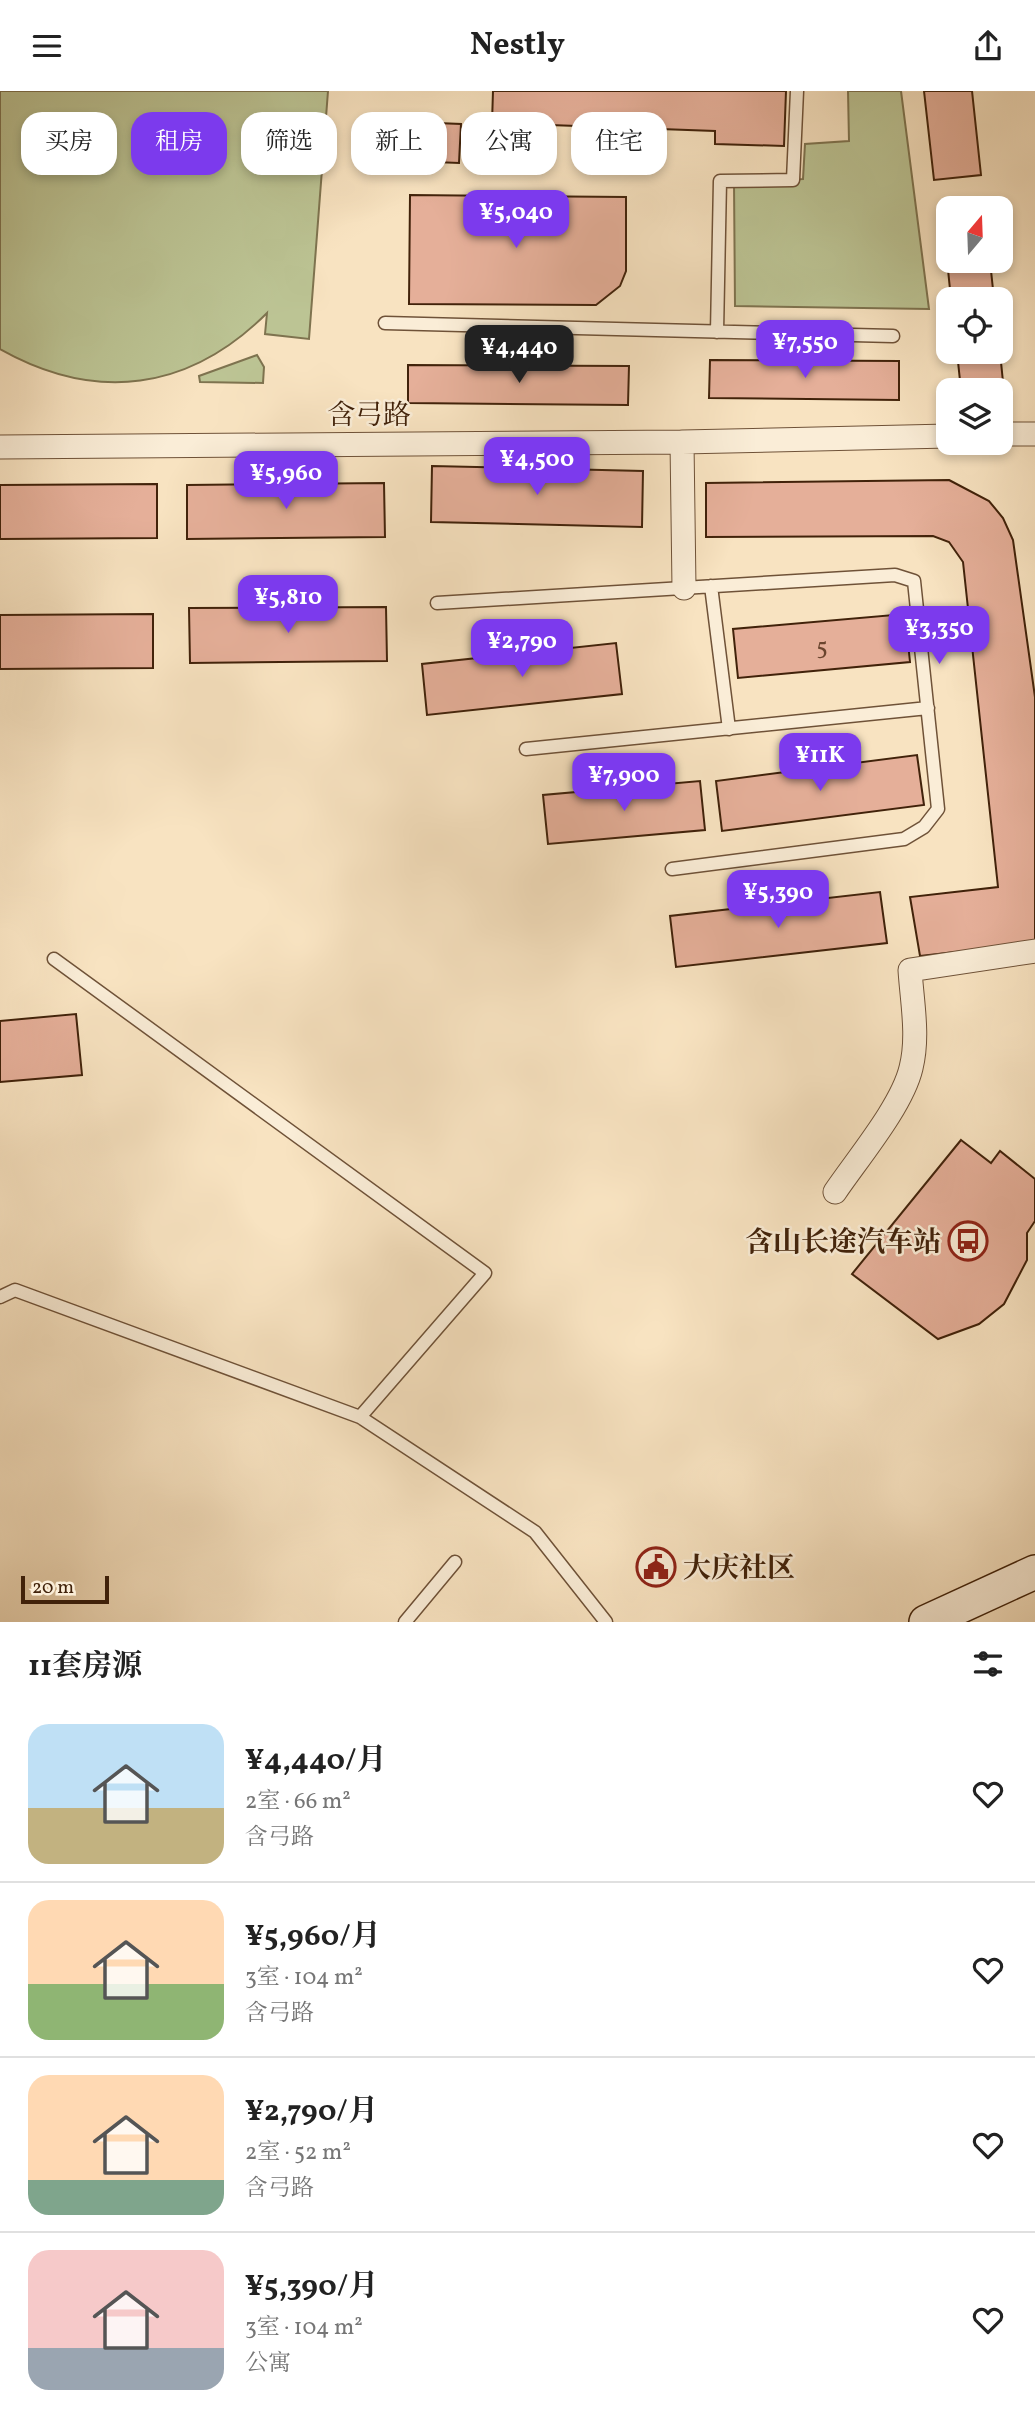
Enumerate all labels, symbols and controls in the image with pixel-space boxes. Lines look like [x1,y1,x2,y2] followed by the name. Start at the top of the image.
[470,24,565,68] text: Nestly
[28,27,66,65] icon: menu
[969,27,1007,65] icon: share
[21,112,117,175] chip: 买房
[131,112,227,175] chip: 租房
[241,112,337,175] chip: 筛选
[351,112,447,175] chip: 新上
[461,112,557,175] chip: 公寓
[571,112,667,175] chip: 住宅
[459,191,573,250] pin: ¥5,040
[936,196,1013,273] north arrow
[936,196,1013,455] map controls
[479,197,553,229] text: ¥5,040
[936,287,1013,364] button: locate
[748,321,862,380] pin: ¥7,550
[462,325,576,385] pin: ¥4,440
[772,327,838,359] text: ¥7,550
[481,332,557,364] text: ¥4,440
[936,378,1013,455] button: layers
[327,397,411,436] street label: 含弓路
[480,437,594,497] pin: ¥4,500
[500,444,574,476] text: ¥4,500
[229,451,343,511] pin: ¥5,960
[250,458,322,490] text: ¥5,960
[231,575,345,635] pin: ¥5,810
[254,582,322,614] text: ¥5,810
[882,607,996,666] pin: ¥3,350
[904,613,974,645] text: ¥3,350
[465,619,579,679] pin: ¥2,790
[487,626,557,658] text: ¥2,790
[816,631,828,665] house number: 5
[779,733,861,793] pin: ¥11K
[795,740,845,772] text: ¥11K
[567,753,681,813] pin: ¥7,900
[588,760,660,792] text: ¥7,900
[721,871,835,930] pin: ¥5,390
[743,877,813,909] text: ¥5,390
[947,1220,989,1262] bus stop icon: 含山长途汽车站
[745,1224,941,1263] place label: 含山长途汽车站
[635,1546,677,1588] public building icon: 大庆社区
[683,1550,795,1589] place label: 大庆社区
[21,1573,108,1605] scale bar
[32,1575,74,1601] text: 20 m
[969,1645,1007,1683] icon: filters
[28,1646,142,1688] text: 11套房源
[245,1740,387,1782] text: ¥4,440/月
[84,1752,168,1836] icon: home
[969,1775,1007,1813] icon: heart
[245,1786,351,1818] text: 2室 · 66 m²
[245,1822,314,1854] text: 含弓路
[245,1916,381,1958] text: ¥5,960/月
[84,1928,168,2012] icon: home
[969,1951,1007,1989] icon: heart
[245,1962,363,1994] text: 3室 · 104 m²
[245,1998,314,2030] text: 含弓路
[245,2091,378,2133] text: ¥2,790/月
[84,2103,168,2187] icon: home
[969,2126,1007,2164] icon: heart
[245,2137,351,2169] text: 2室 · 52 m²
[245,2173,314,2205] text: 含弓路
[245,2266,378,2308] text: ¥5,390/月
[84,2278,168,2362] icon: home
[969,2301,1007,2339] icon: heart
[245,2312,363,2344] text: 3室 · 104 m²
[245,2348,291,2380] text: 公寓

